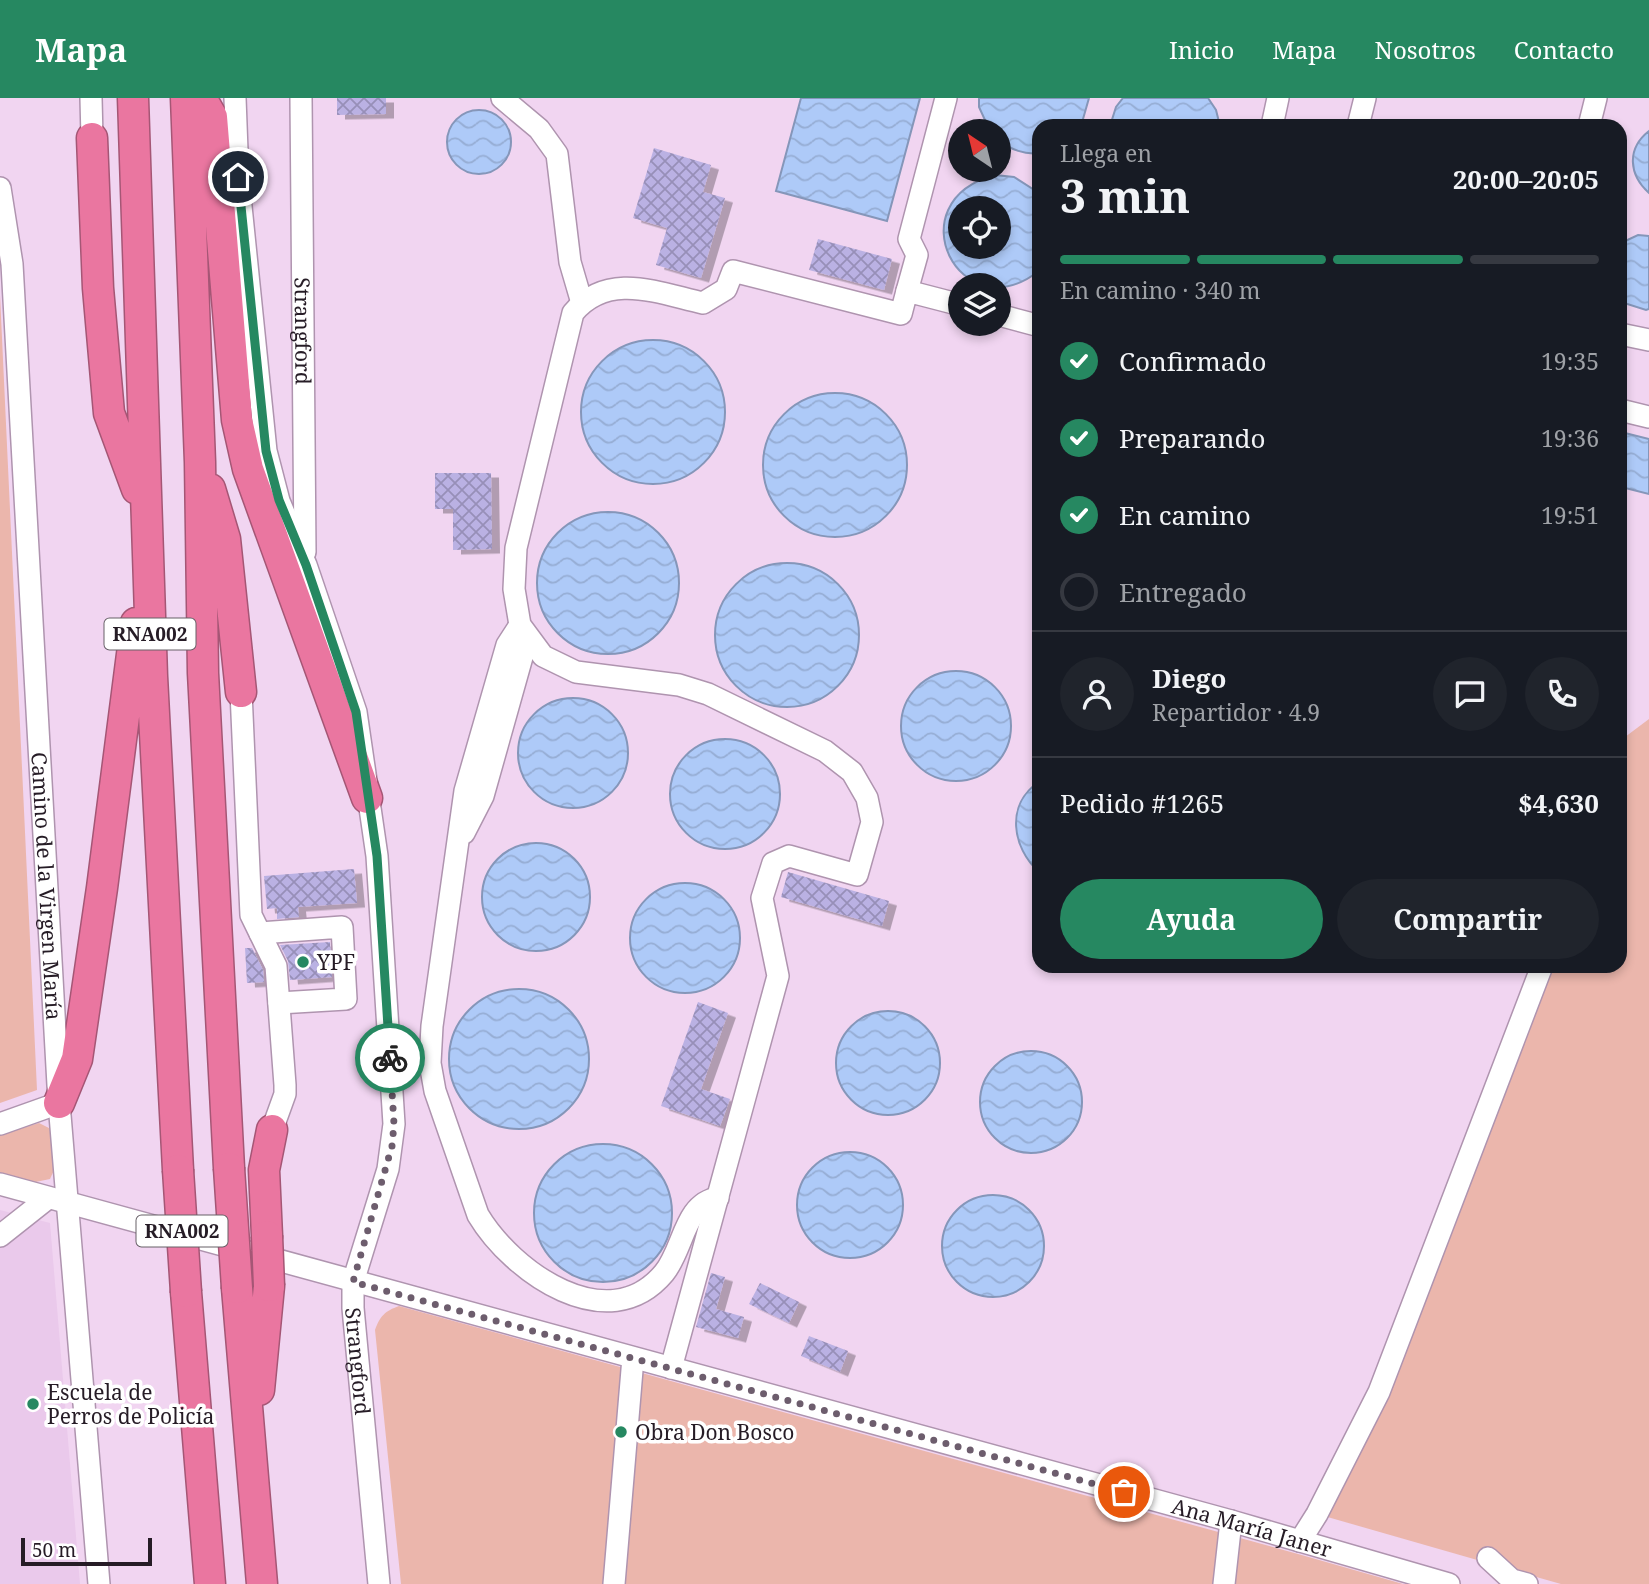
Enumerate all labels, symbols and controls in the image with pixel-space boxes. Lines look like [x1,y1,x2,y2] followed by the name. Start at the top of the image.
[35,27,127,72] text: Mapa
[1169,33,1234,66] text: Inicio
[1272,33,1337,66] text: Mapa
[1375,33,1476,66] text: Nosotros
[1514,33,1614,66] text: Contacto
[948,119,1012,182] north arrow
[948,119,1011,336] map controls
[1060,137,1152,169] text: Llega en
[208,147,268,207] pin
[219,158,257,196] icon: home
[1453,161,1599,197] text: 20:00–20:05
[1060,164,1190,226] text: 3 min
[948,196,1011,259] button: locate
[948,273,1011,336] button: layers
[1060,274,1261,306] text: En camino · 340 m
[289,277,318,385] street label: Strangford
[1060,342,1098,380] icon: check
[1119,343,1266,379] text: Confirmado
[1541,345,1599,377] text: 19:35
[1060,419,1098,457] icon: check
[1119,420,1266,456] text: Preparando
[1541,422,1599,454] text: 19:36
[1060,496,1098,534] icon: check
[1119,497,1251,533] text: En camino
[1541,499,1599,531] text: 19:51
[1119,574,1247,610] text: Entregado
[104,618,196,650] road number: RNA002
[1060,657,1134,731] button: person
[1433,657,1507,731] button: chat
[1525,657,1599,731] button: phone
[1152,660,1227,696] text: Diego
[1152,696,1320,728] text: Repartidor · 4.9
[25,751,68,1021] street label: Camino de la Virgen María
[1060,785,1224,821] text: Pedido #1265
[1518,785,1599,821] text: $4,630
[1060,879,1323,959] button: Ayuda
[1337,879,1599,959] button: Compartir
[316,948,355,976] place label: YPF
[295,954,311,970] marker: YPF
[355,1023,425,1093] courier
[371,1039,409,1077] icon: bike
[136,1216,228,1246] road number: RNA002
[339,1306,377,1416] street label: Strangford
[47,1378,214,1430] place label: Escuela de Perros de Policía
[25,1396,41,1412] marker: Escuela de Perros de Policía
[635,1418,794,1446] place label: Obra Don Bosco
[613,1424,629,1440] marker: Obra Don Bosco
[1094,1462,1154,1522] pin
[1105,1473,1143,1511] icon: bag
[1169,1491,1335,1563] street label: Ana María Janer
[21,1535,152,1567] scale bar
[32,1537,76,1563] text: 50 m

